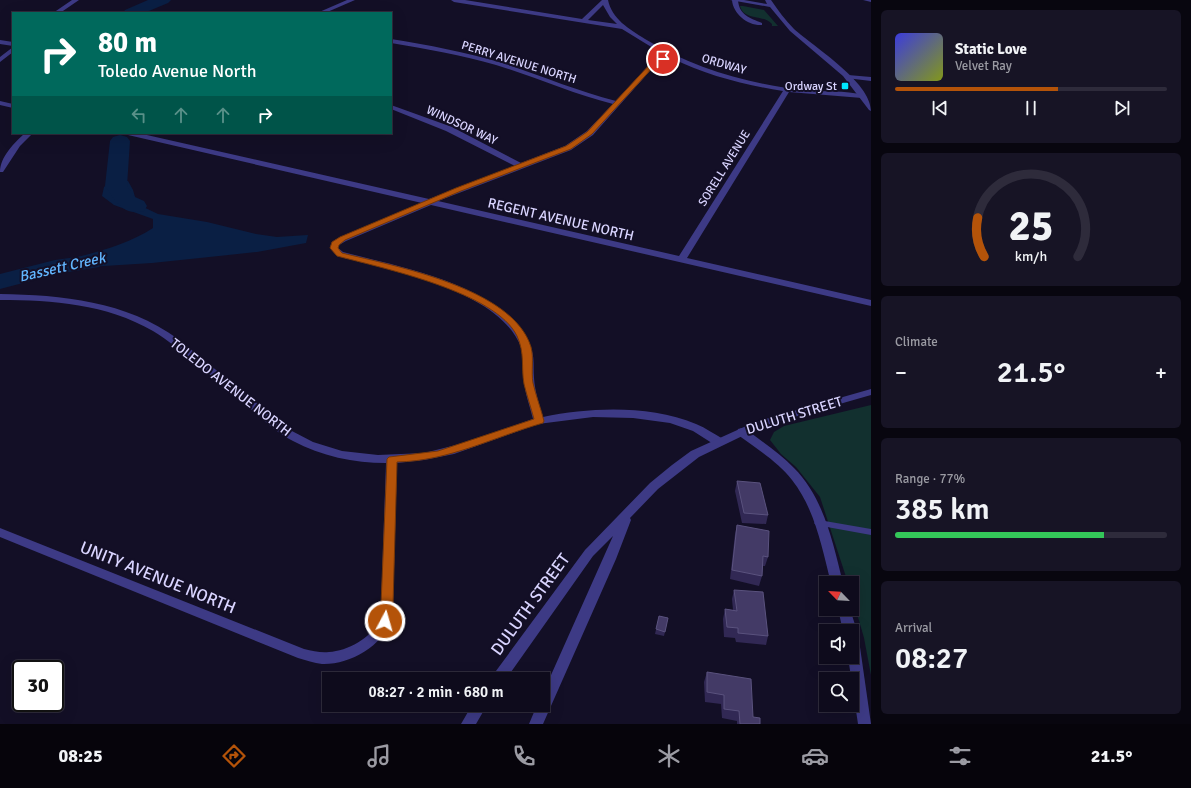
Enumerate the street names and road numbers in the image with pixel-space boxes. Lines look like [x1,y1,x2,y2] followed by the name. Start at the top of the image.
[459,38,578,87] street label: PERRY AVENUE NORTH
[700,51,748,78] street label: ORDWAY
[424,102,500,148] street label: WINDSOR WAY
[695,127,754,209] street label: SORELL AVENUE
[486,194,636,245] street label: REGENT AVENUE NORTH
[167,335,295,440] street label: TOLEDO AVENUE NORTH
[744,393,844,438] street label: DULUTH STREET
[77,537,239,618] street label: UNITY AVENUE NORTH
[486,549,575,659] street label: DULUTH STREET

